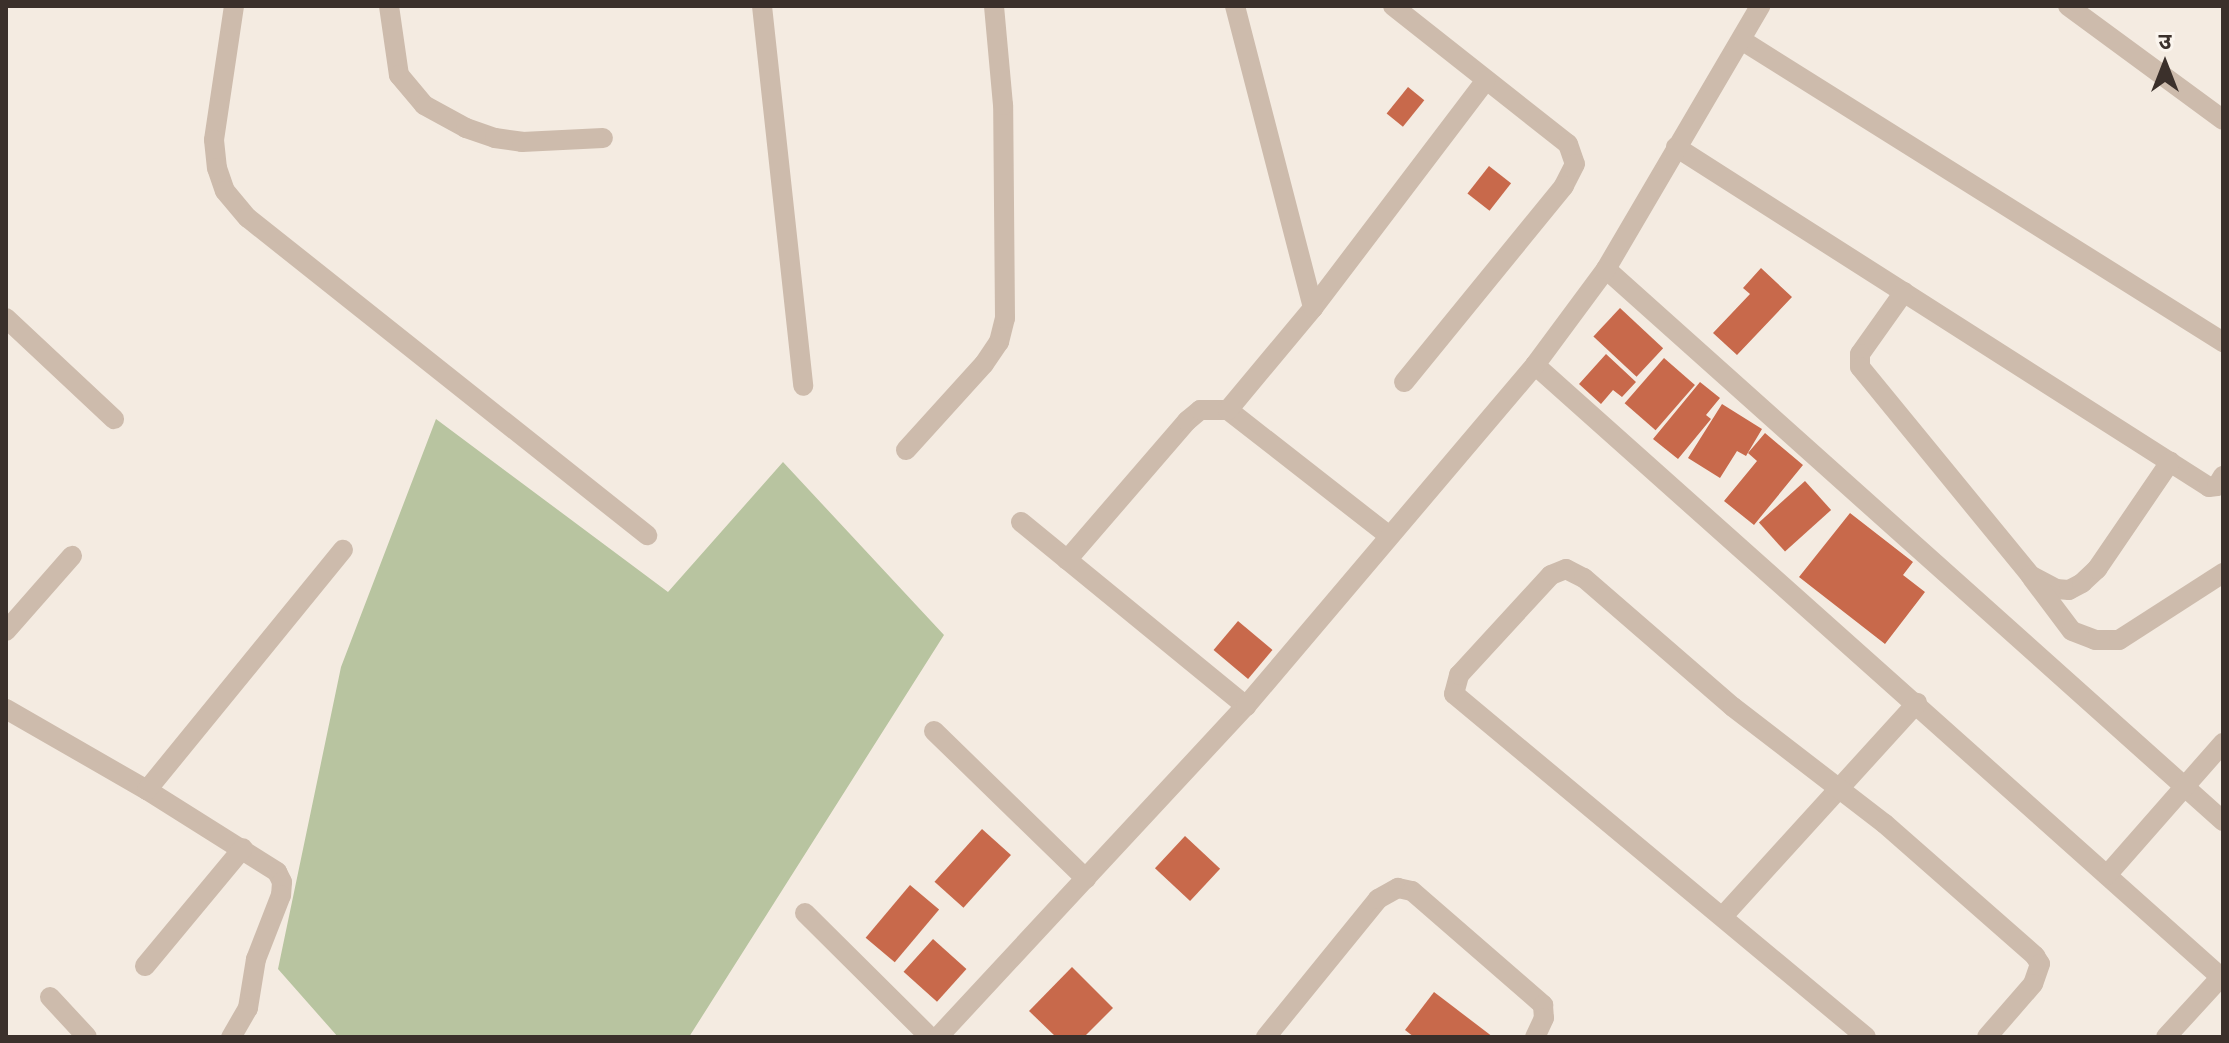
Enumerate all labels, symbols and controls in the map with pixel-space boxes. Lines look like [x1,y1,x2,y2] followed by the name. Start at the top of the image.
[2125,24,2205,104] north arrow
[2159,25,2171,55] text: उ

